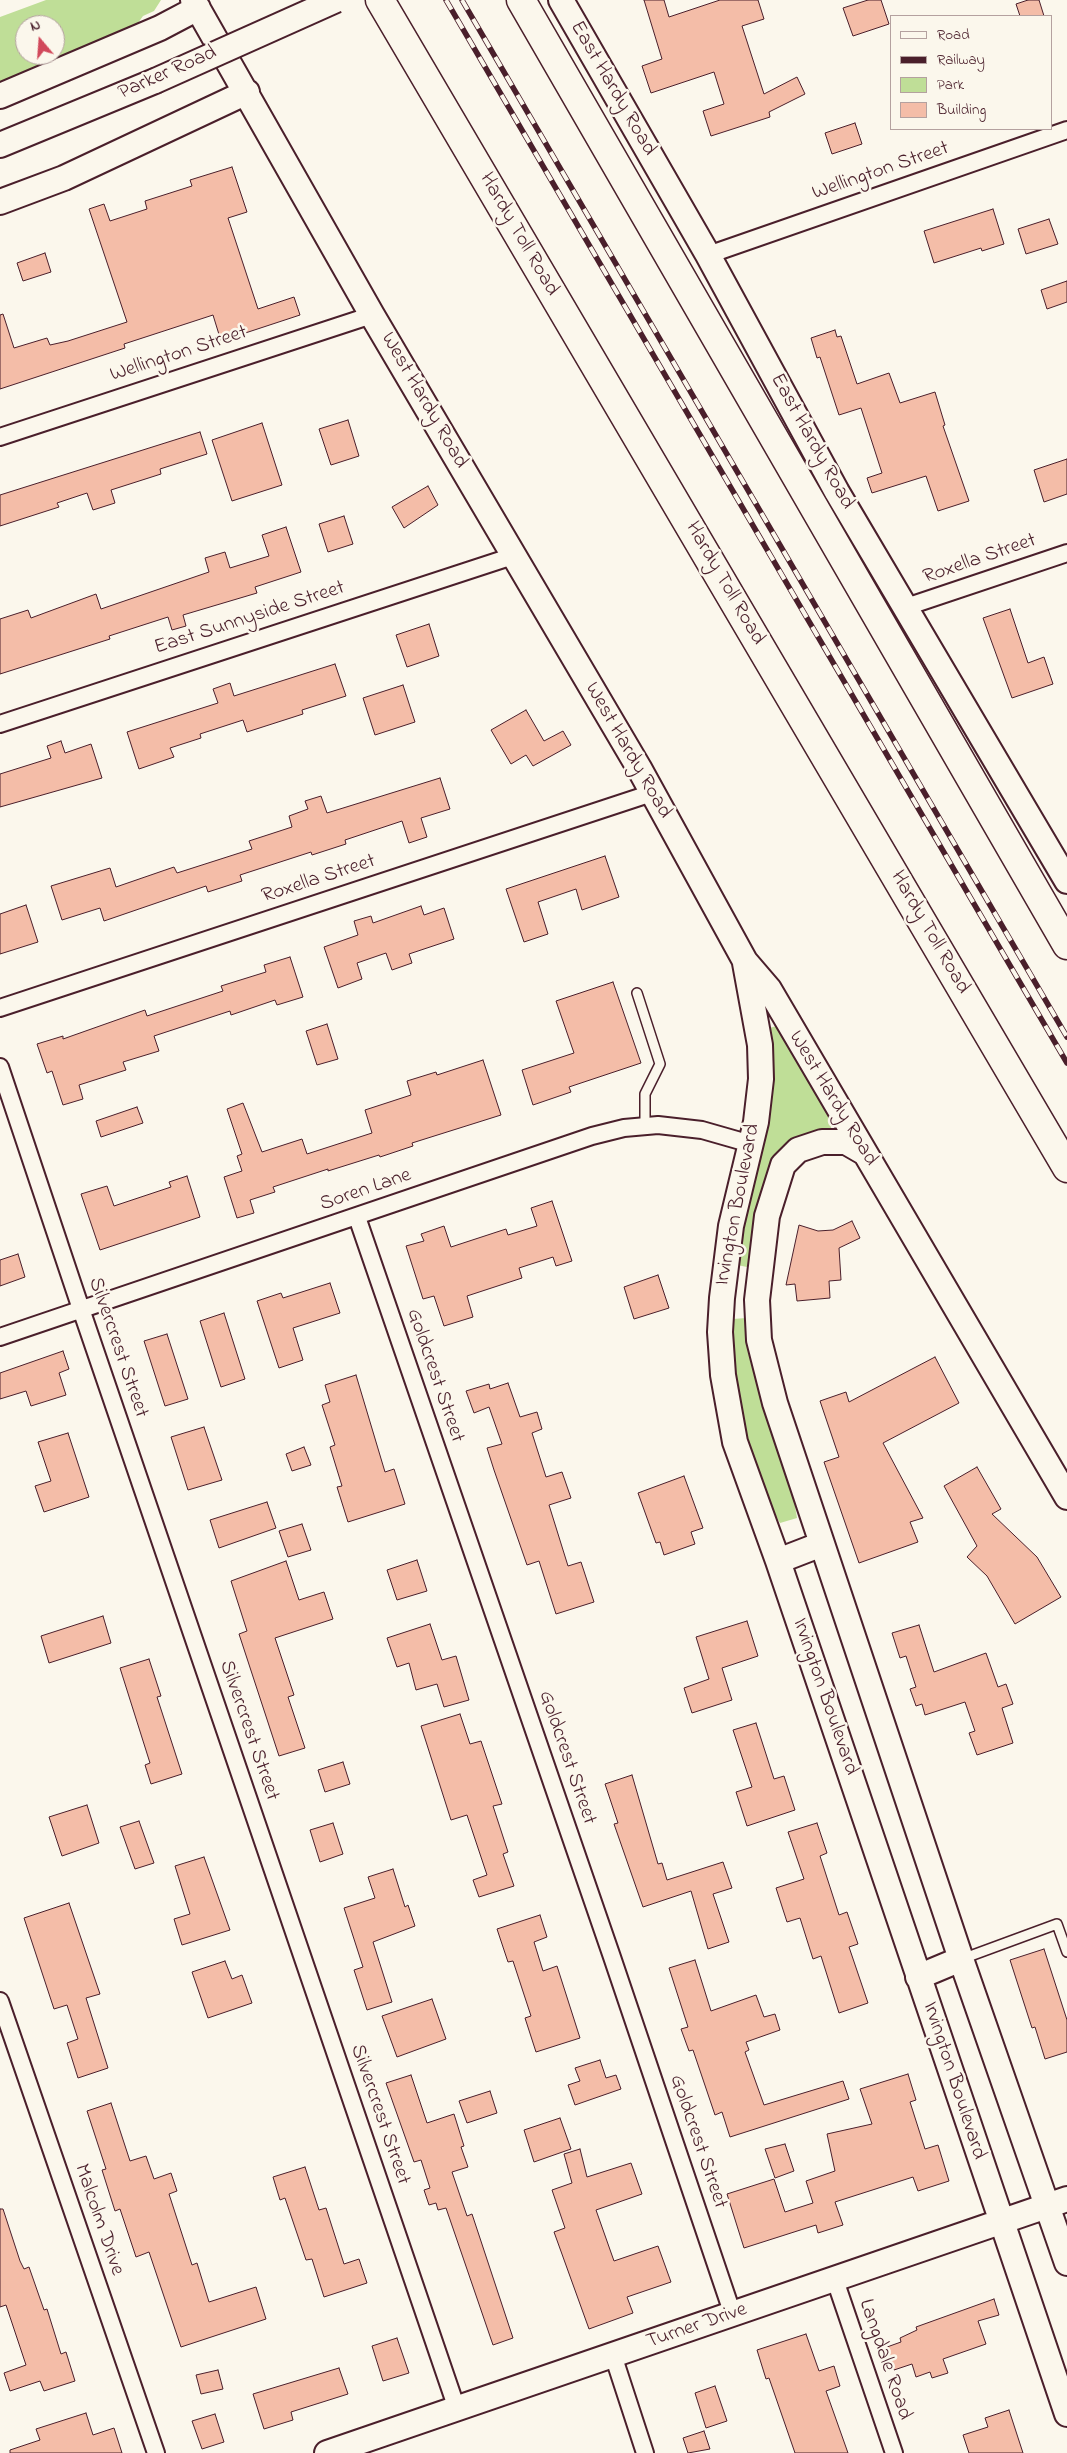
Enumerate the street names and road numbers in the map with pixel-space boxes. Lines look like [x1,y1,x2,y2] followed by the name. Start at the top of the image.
[563,17,661,161] street label: East Hardy Road
[115,41,221,107] street label: Parker Road
[809,137,953,207] street label: Wellington Street
[473,169,563,301] street label: Hardy Toll Road
[107,321,251,389] street label: Wellington Street
[374,328,472,474] street label: West Hardy Road
[763,370,859,514] street label: East Hardy Road
[679,518,769,650] street label: Hardy Toll Road
[920,529,1040,591] street label: Roxella Street
[152,576,348,662] street label: East Sunnyside Street
[578,678,676,824] street label: West Hardy Road
[259,850,379,910] street label: Roxella Street
[884,867,974,999] street label: Hardy Toll Road
[782,1027,882,1171] street label: West Hardy Road
[711,1122,767,1288] street label: Irvington Boulevard
[317,1164,415,1218] street label: Soren Lane
[81,1275,153,1421] street label: Silvercrest Street
[399,1306,469,1446] street label: Goldcrest Street
[785,1615,863,1779] street label: Irvington Boulevard
[212,1658,284,1804] street label: Silvercrest Street
[531,1688,601,1828] street label: Goldcrest Street
[916,1999,990,2163] street label: Irvington Boulevard
[343,2042,415,2188] street label: Silvercrest Street
[662,2072,732,2212] street label: Goldcrest Street
[67,2161,129,2279] street label: Malcolm Drive
[852,2296,916,2424] street label: Langdale Road
[643,2298,751,2356] street label: Turner Drive

